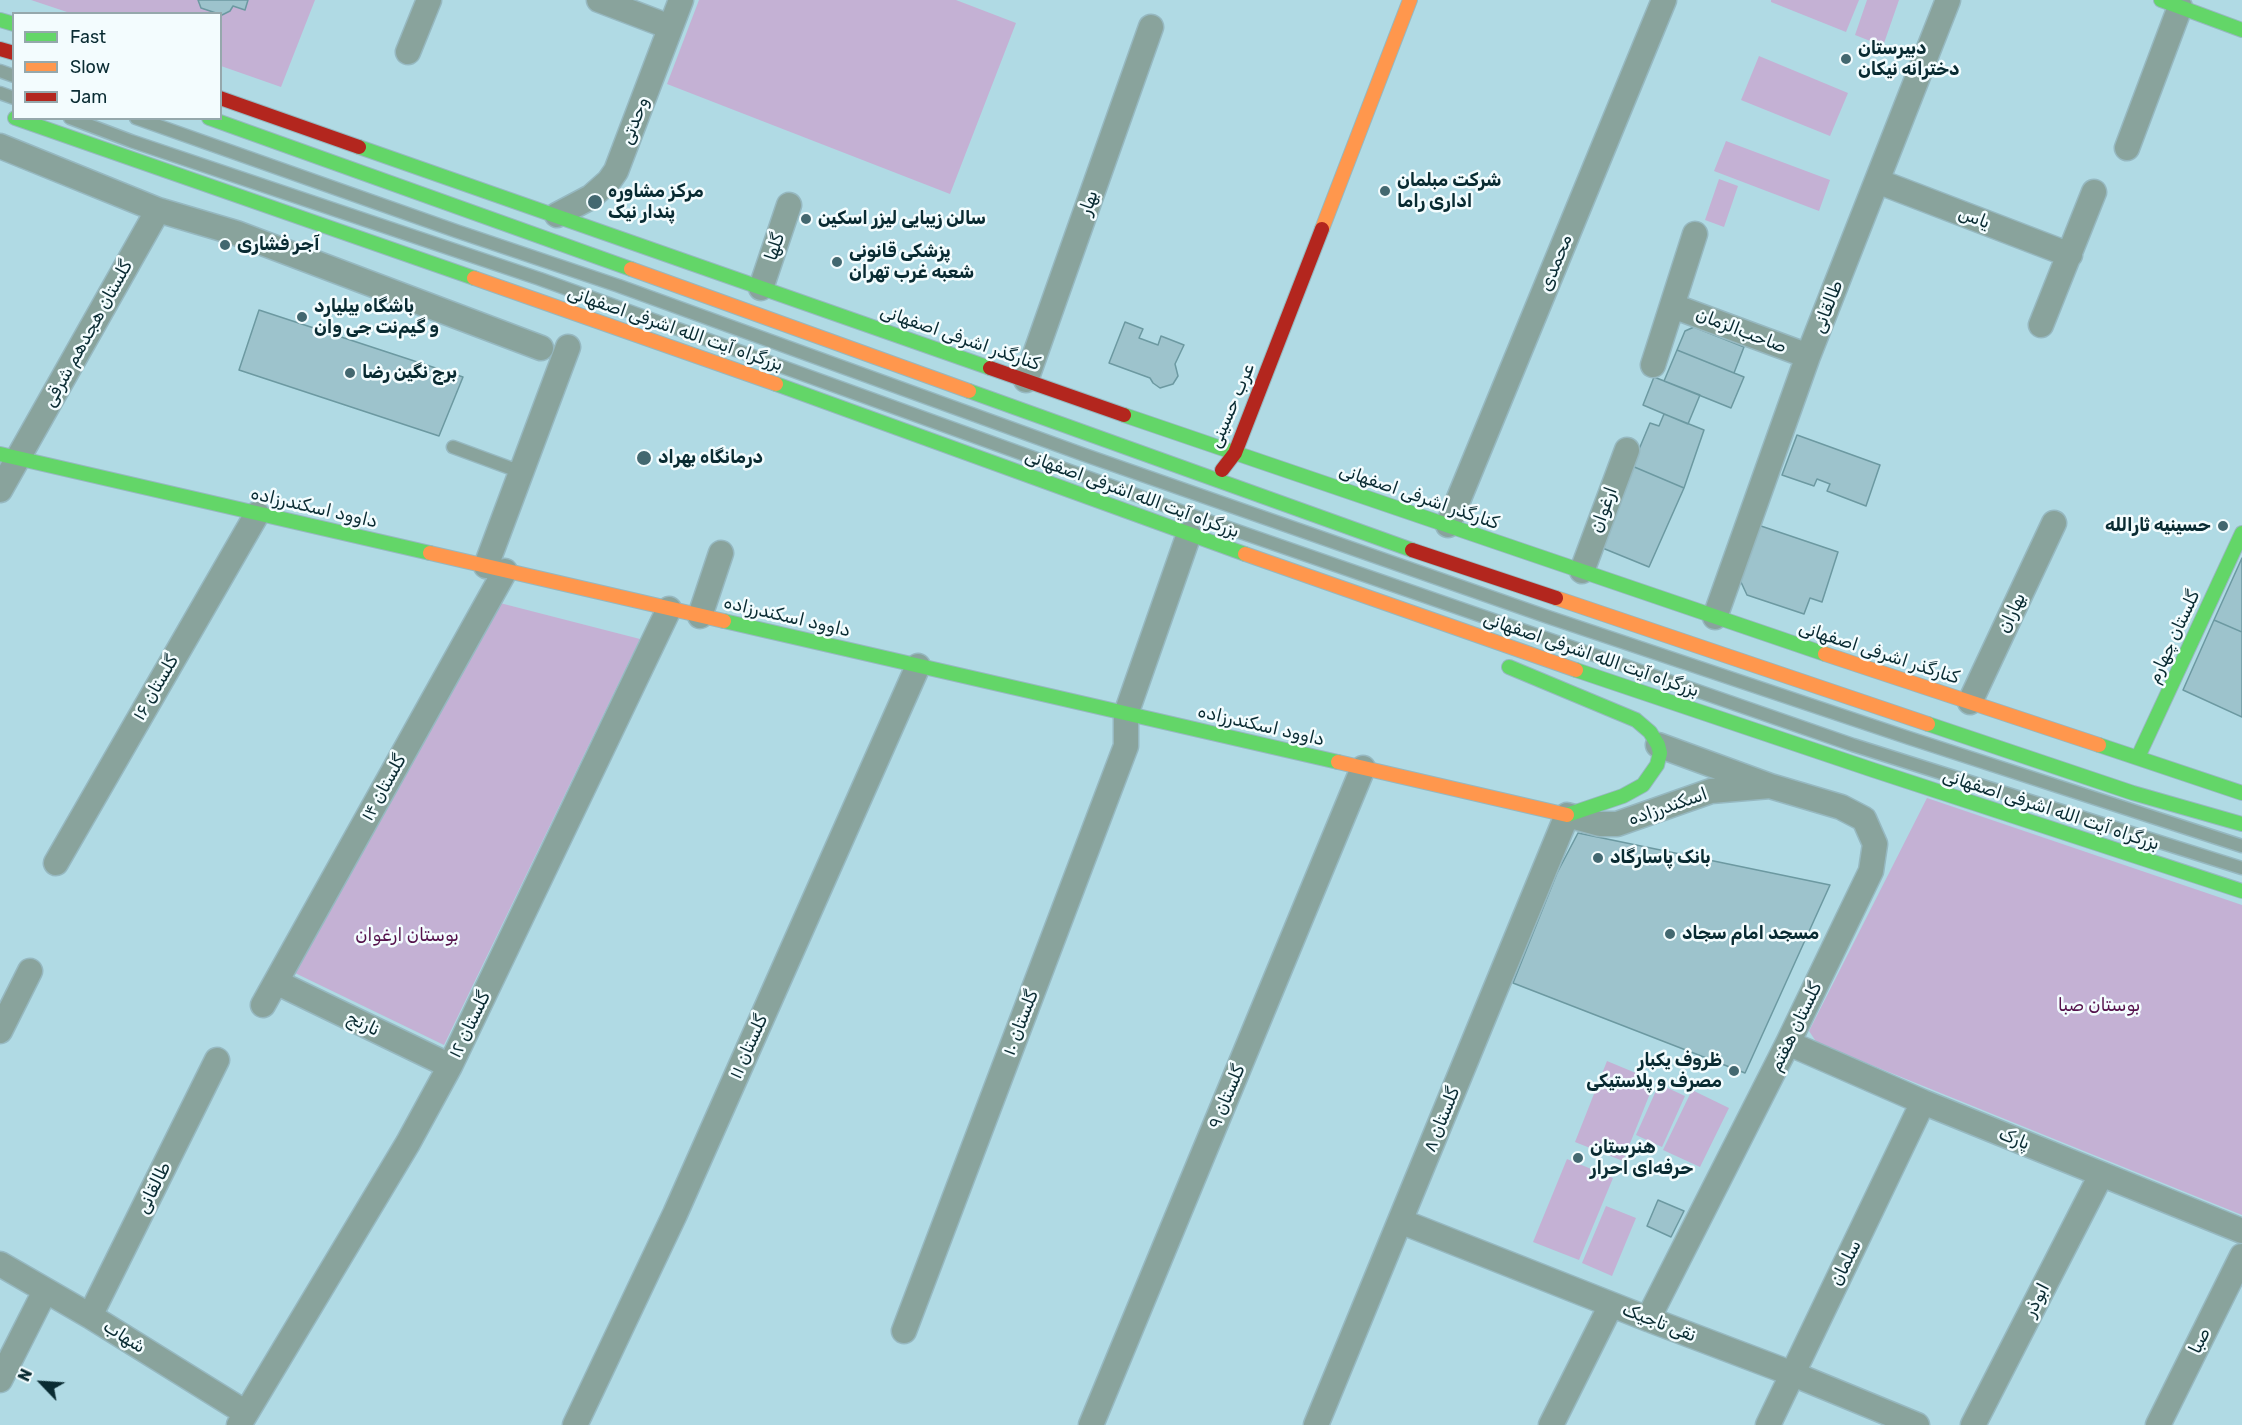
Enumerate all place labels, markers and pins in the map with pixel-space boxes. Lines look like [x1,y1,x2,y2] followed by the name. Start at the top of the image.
[1858,38,1959,80] place label: دبیرستان دخترانه نیکان
[1839,52,1853,66] marker: دبیرستان دخترانه نیکان
[1397,170,1501,213] place label: شرکت مبلمان اداری راما
[608,181,704,224] place label: مرکز مشاوره پندار نیک
[1378,184,1392,198] marker: شرکت مبلمان اداری راما
[586,193,604,211] marker: مرکز مشاوره پندار نیک
[818,208,986,230] place label: سالن زیبایی لیزر اسکین
[799,212,813,226] marker: سالن زیبایی لیزر اسکین
[237,234,319,256] place label: آجر فشاری
[218,238,232,252] marker: آجر فشاری
[849,241,974,284] place label: پزشکی قانونی شعبه غرب تهران
[830,255,844,269] marker: پزشکی قانونی شعبه غرب تهران
[314,296,439,338] place label: باشگاه بیلیارد و گیم‌نت جی وان
[295,310,309,324] marker: باشگاه بیلیارد و گیم‌نت جی وان
[362,362,457,384] place label: برج نگین رضا
[343,366,357,380] marker: برج نگین رضا
[658,447,763,469] place label: درمانگاه بهراد
[635,449,653,467] marker: درمانگاه بهراد
[2105,515,2211,537] place label: حسینیه ثارالله
[2216,519,2230,533] marker: حسینیه ثارالله
[1610,847,1711,869] place label: بانک پاسارگاد
[1591,851,1605,865] marker: بانک پاسارگاد
[1682,923,1819,945] place label: مسجد امام سجاد
[1663,927,1677,941] marker: مسجد امام سجاد
[1586,1050,1722,1092] place label: ظروف یکبار مصرف و پلاستیکی
[1727,1064,1741,1078] marker: ظروف یکبار مصرف و پلاستیکی
[1590,1137,1693,1180] place label: هنرستان حرفه‌ای احرار
[1571,1151,1585,1165] marker: هنرستان حرفه‌ای احرار

